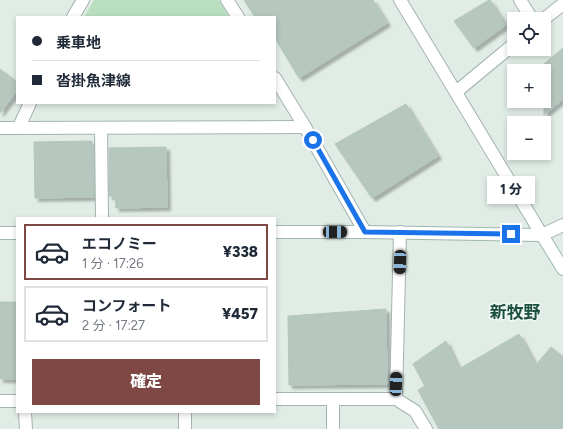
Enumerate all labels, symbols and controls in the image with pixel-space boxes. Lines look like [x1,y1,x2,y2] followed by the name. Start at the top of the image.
[507,12,551,160] map controls
[507,12,551,56] button: locate
[56,34,101,52] text: 乗車地
[507,64,551,108] button: +
[56,72,131,90] text: 沓掛魚津線
[507,116,551,160] button: −
[304,131,322,149] route start
[487,176,535,204] callout: 1 分
[500,182,522,197] text: 1 分
[502,225,520,243] route end
[323,226,347,238] car
[34,234,70,270] icon: car
[82,235,157,253] text: エコノミー
[223,243,258,261] text: ¥338
[394,250,406,274] car
[82,256,144,271] text: 1 分 · 17:26
[34,296,70,332] icon: car
[82,297,172,315] text: コンフォート
[490,302,541,322] district label: 新牧野
[222,305,258,323] text: ¥457
[82,318,145,333] text: 2 分 · 17:27
[32,359,260,405] button: 確定
[390,372,402,396] car

